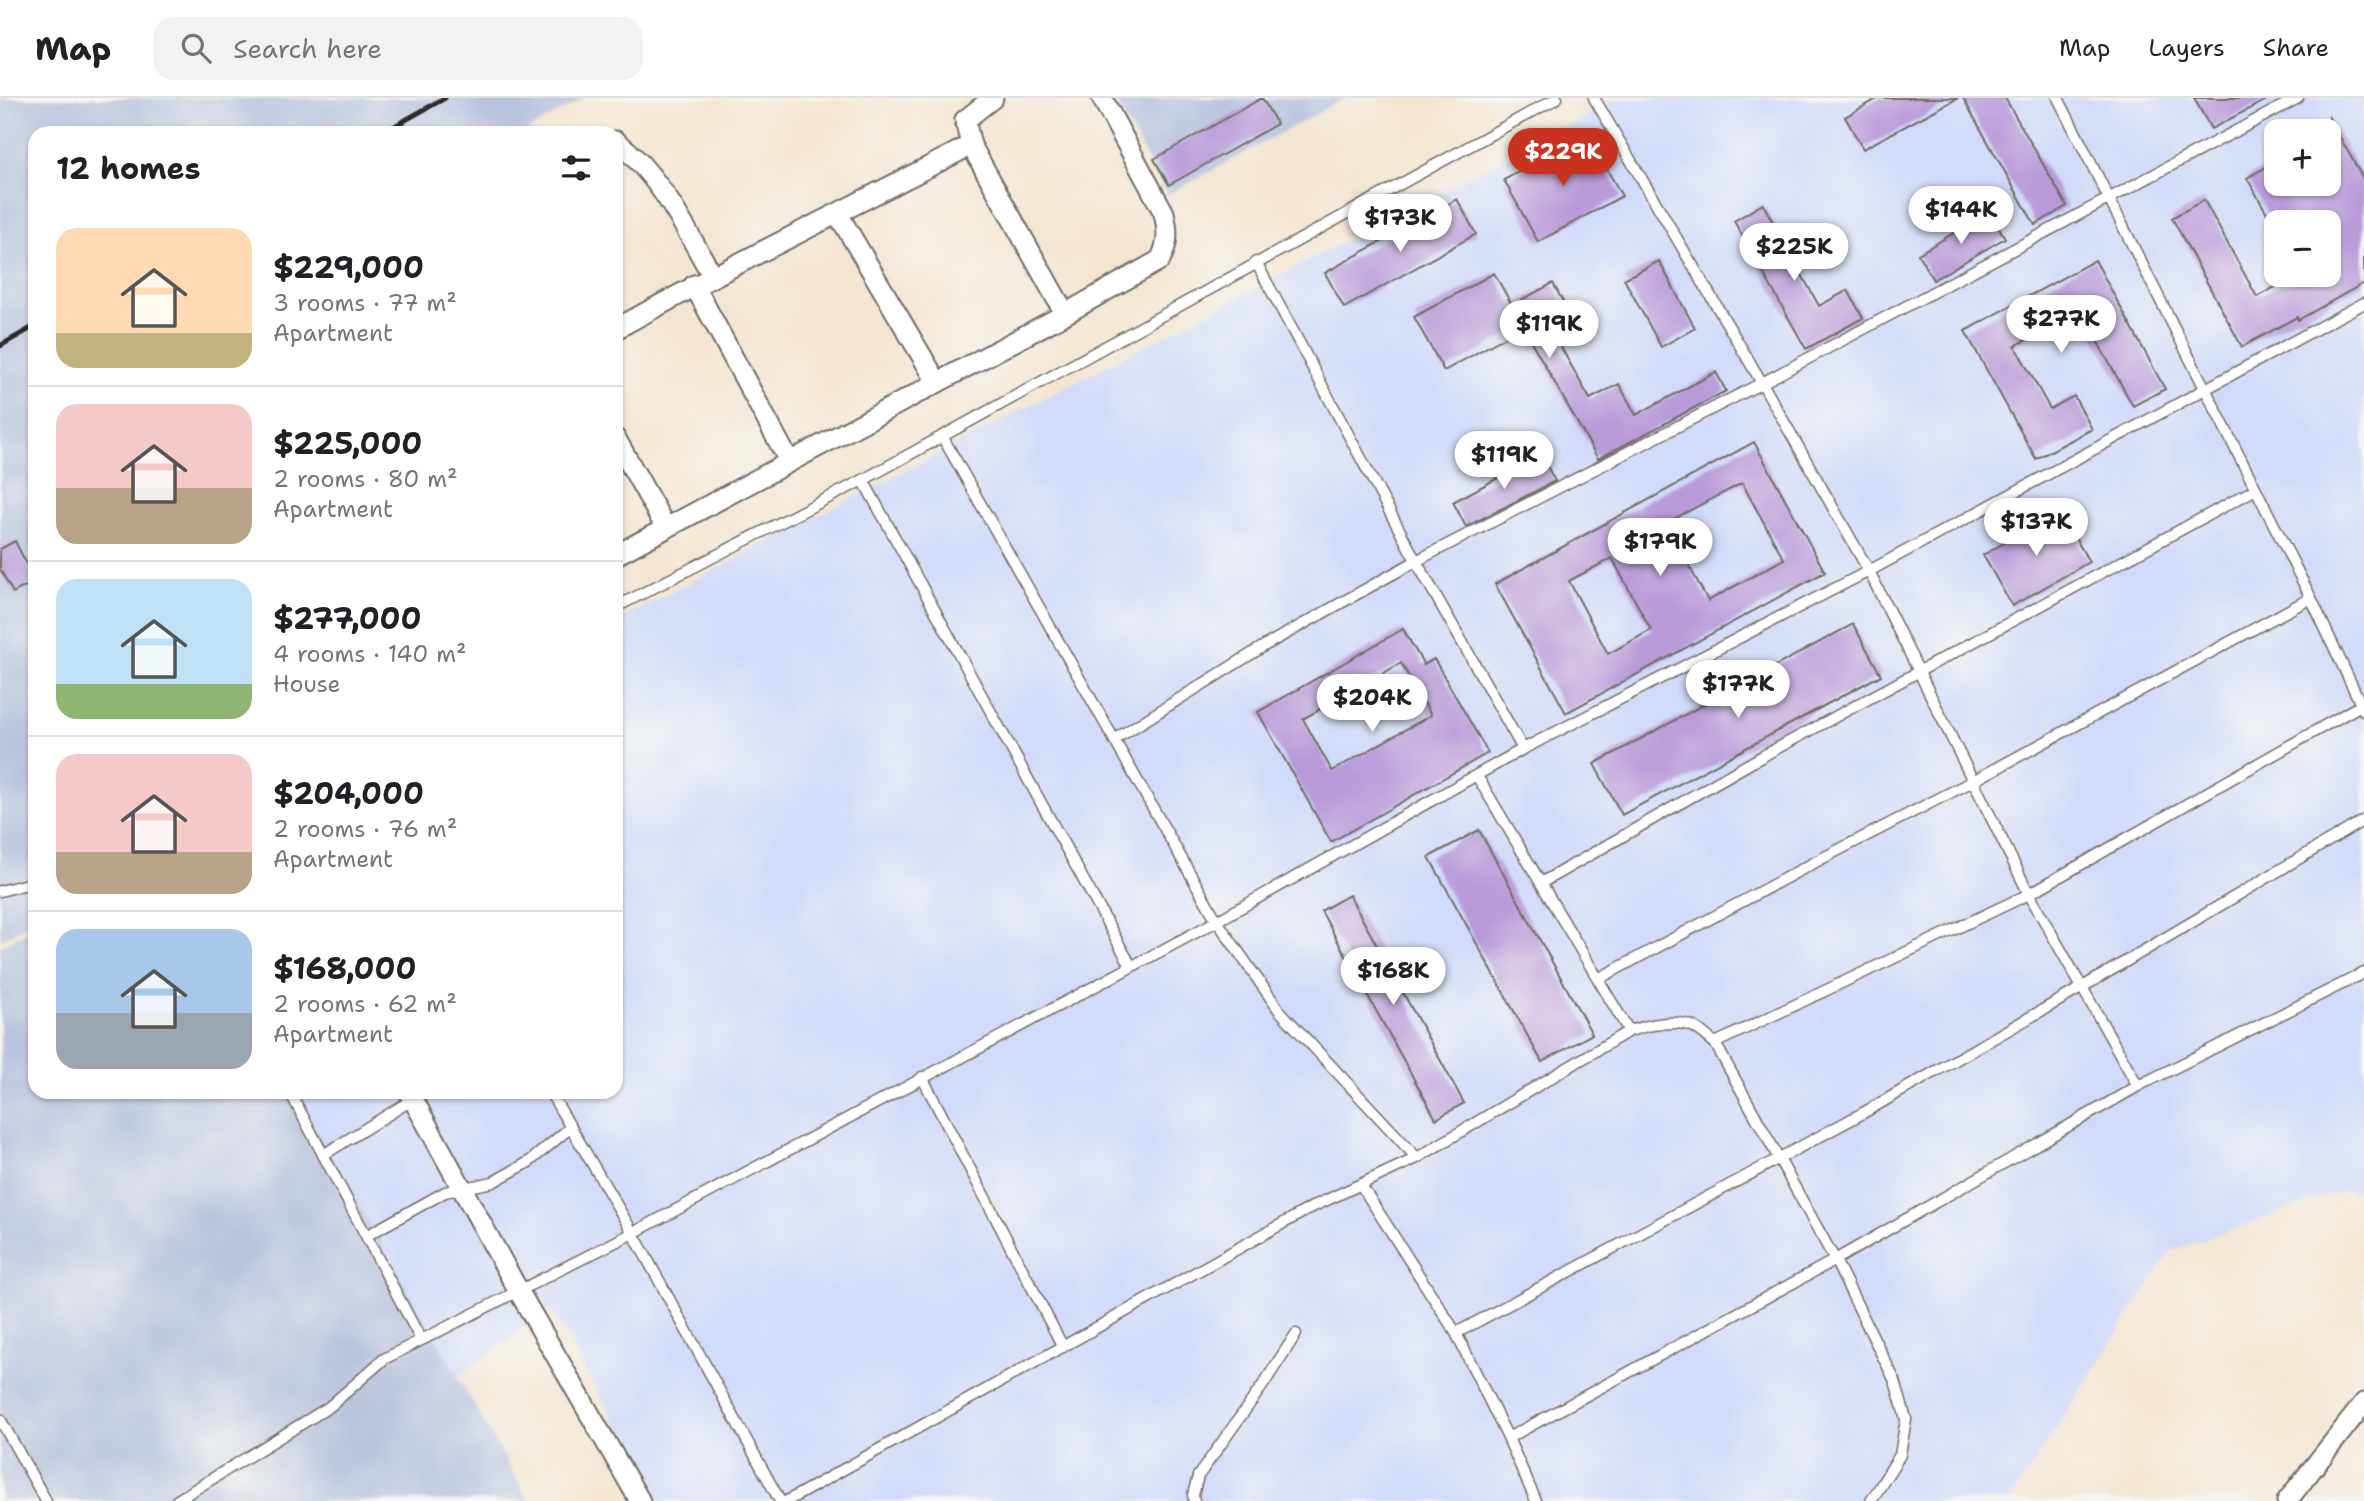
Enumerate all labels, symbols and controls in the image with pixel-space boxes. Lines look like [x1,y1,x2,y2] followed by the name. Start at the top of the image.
[153,17,643,80] search box
[35,26,111,71] text: Map
[177,29,215,67] icon: search
[233,31,382,66] text: Search here
[2059,32,2110,64] text: Map
[2148,32,2225,64] text: Layers
[2263,32,2329,64] text: Share
[2264,119,2341,287] map controls
[2264,119,2341,196] button: +
[1514,129,1612,188] pin: $229K
[1524,136,1602,166] text: $229K
[56,148,200,189] text: 12 homes
[557,149,595,187] icon: filters
[1912,186,2010,246] pin: $144K
[1351,194,1449,254] pin: $173K
[1925,194,1997,224] text: $144K
[1364,202,1436,232] text: $173K
[2264,210,2341,287] button: −
[1745,223,1843,283] pin: $225K
[1755,231,1833,261] text: $225K
[273,247,424,288] text: $229,000
[112,256,196,340] icon: home
[273,288,457,318] text: 3 rooms · 77 m²
[2012,296,2110,355] pin: $277K
[1500,300,1598,360] pin: $119K
[2022,303,2100,333] text: $277K
[1516,308,1582,338] text: $119K
[273,318,393,348] text: Apartment
[273,423,422,464] text: $225,000
[112,432,196,516] icon: home
[1455,432,1553,491] pin: $119K
[1471,439,1537,469] text: $119K
[273,464,458,494] text: 2 rooms · 80 m²
[273,494,393,524] text: Apartment
[1987,498,2085,558] pin: $137K
[2000,506,2072,536] text: $137K
[1611,518,1709,578] pin: $179K
[1624,526,1696,556] text: $179K
[273,598,422,639] text: $277,000
[112,607,196,691] icon: home
[273,639,467,669] text: 4 rooms · 140 m²
[1689,660,1787,720] pin: $177K
[1702,668,1774,698] text: $177K
[273,669,341,699] text: House
[1323,674,1421,734] pin: $204K
[1333,682,1411,712] text: $204K
[273,773,424,814] text: $204,000
[112,782,196,866] icon: home
[273,814,457,844] text: 2 rooms · 76 m²
[273,844,393,874] text: Apartment
[273,948,417,989] text: $168,000
[1344,948,1442,1007] pin: $168K
[1357,955,1429,985] text: $168K
[112,957,196,1041] icon: home
[273,989,457,1019] text: 2 rooms · 62 m²
[273,1019,393,1049] text: Apartment

